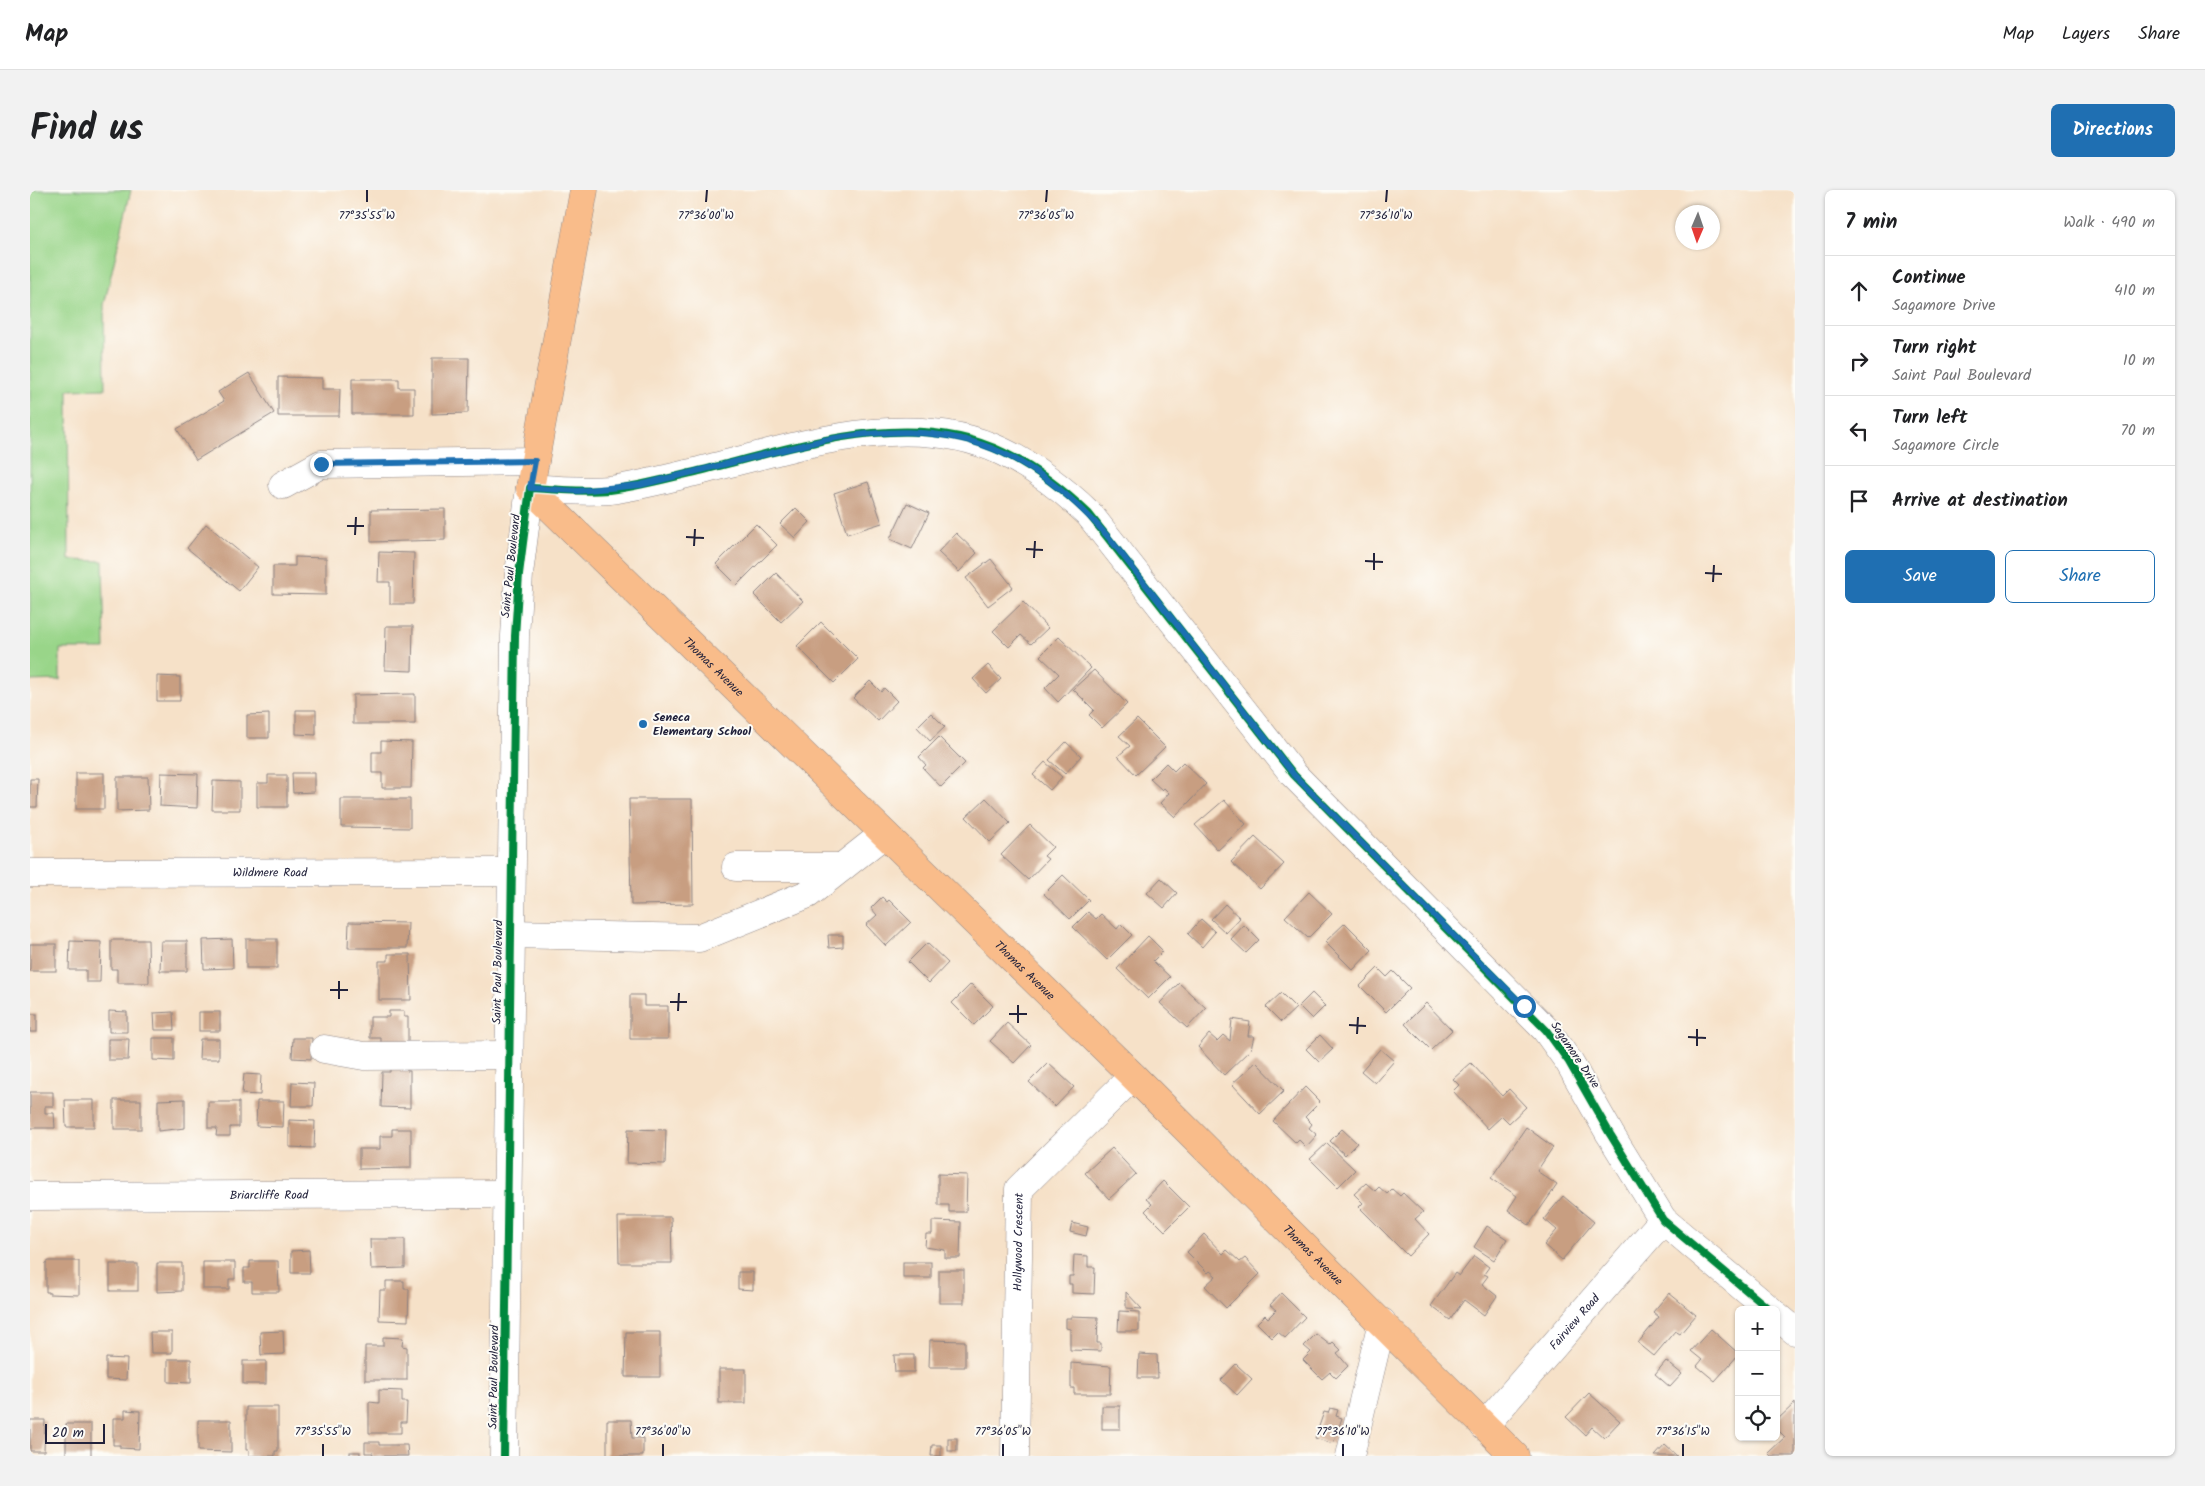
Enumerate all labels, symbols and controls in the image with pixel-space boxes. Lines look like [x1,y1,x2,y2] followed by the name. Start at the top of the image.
[25,15,68,54] text: Map
[2003,20,2034,49] text: Map
[2062,20,2110,49] text: Layers
[2138,20,2180,49] text: Share
[30,102,143,158] text: Find us
[2051,104,2175,157] button: Directions
[1675,205,1720,250] north arrow
[339,206,395,225] text: 77°35'55"W
[678,206,734,225] text: 77°36'00"W
[1018,206,1074,225] text: 77°36'05"W
[1359,206,1413,225] text: 77°36'10"W
[1845,206,1897,239] text: 7 min
[2063,210,2155,235] text: Walk · 490 m
[1892,263,1965,293] text: Continue
[1845,277,1873,305] icon: ahead
[2114,278,2155,303] text: 410 m
[1892,293,1995,318] text: Sagamore Drive
[1892,333,1977,363] text: Turn right
[1845,347,1873,375] icon: right
[2123,348,2155,373] text: 10 m
[1892,363,2031,388] text: Saint Paul Boulevard
[1892,403,1967,433] text: Turn left
[1845,417,1873,445] icon: left
[2120,418,2155,443] text: 70 m
[1892,433,1999,458] text: Sagamore Circle
[310,453,333,476] route end
[1892,486,2068,516] text: Arrive at destination
[1845,487,1873,515] icon: arrive
[496,512,526,619] street label: Saint Paul Boulevard
[1845,550,1995,603] button: Save
[2005,550,2155,603] button: Share
[679,633,749,702] street label: Thomas Avenue
[653,708,752,741] place label: Seneca Elementary School
[637,718,649,730] marker: Seneca Elementary School
[233,863,308,882] street label: Wildmere Road
[488,919,508,1024] street label: Saint Paul Boulevard
[990,936,1060,1005] street label: Thomas Avenue
[1513,995,1536,1018] route start
[1545,1018,1605,1093] street label: Sagamore Drive
[230,1185,309,1205] street label: Briarcliffe Road
[1008,1192,1028,1291] street label: Hollywood Crescent
[1278,1221,1348,1290] street label: Thomas Avenue
[1545,1289,1605,1354] street label: Fairview Road
[1735,1306,1780,1441] map controls
[1735,1306,1780,1351] button: +
[484,1324,504,1429] street label: Saint Paul Boulevard
[1735,1351,1780,1396] button: −
[1735,1396,1780,1441] button: locate
[45,1421,105,1444] scale bar
[52,1422,84,1444] text: 20 m
[295,1422,351,1441] text: 77°35'55"W
[635,1422,691,1441] text: 77°36'00"W
[975,1422,1031,1441] text: 77°36'05"W
[1316,1422,1370,1441] text: 77°36'10"W
[1656,1422,1710,1441] text: 77°36'15"W

